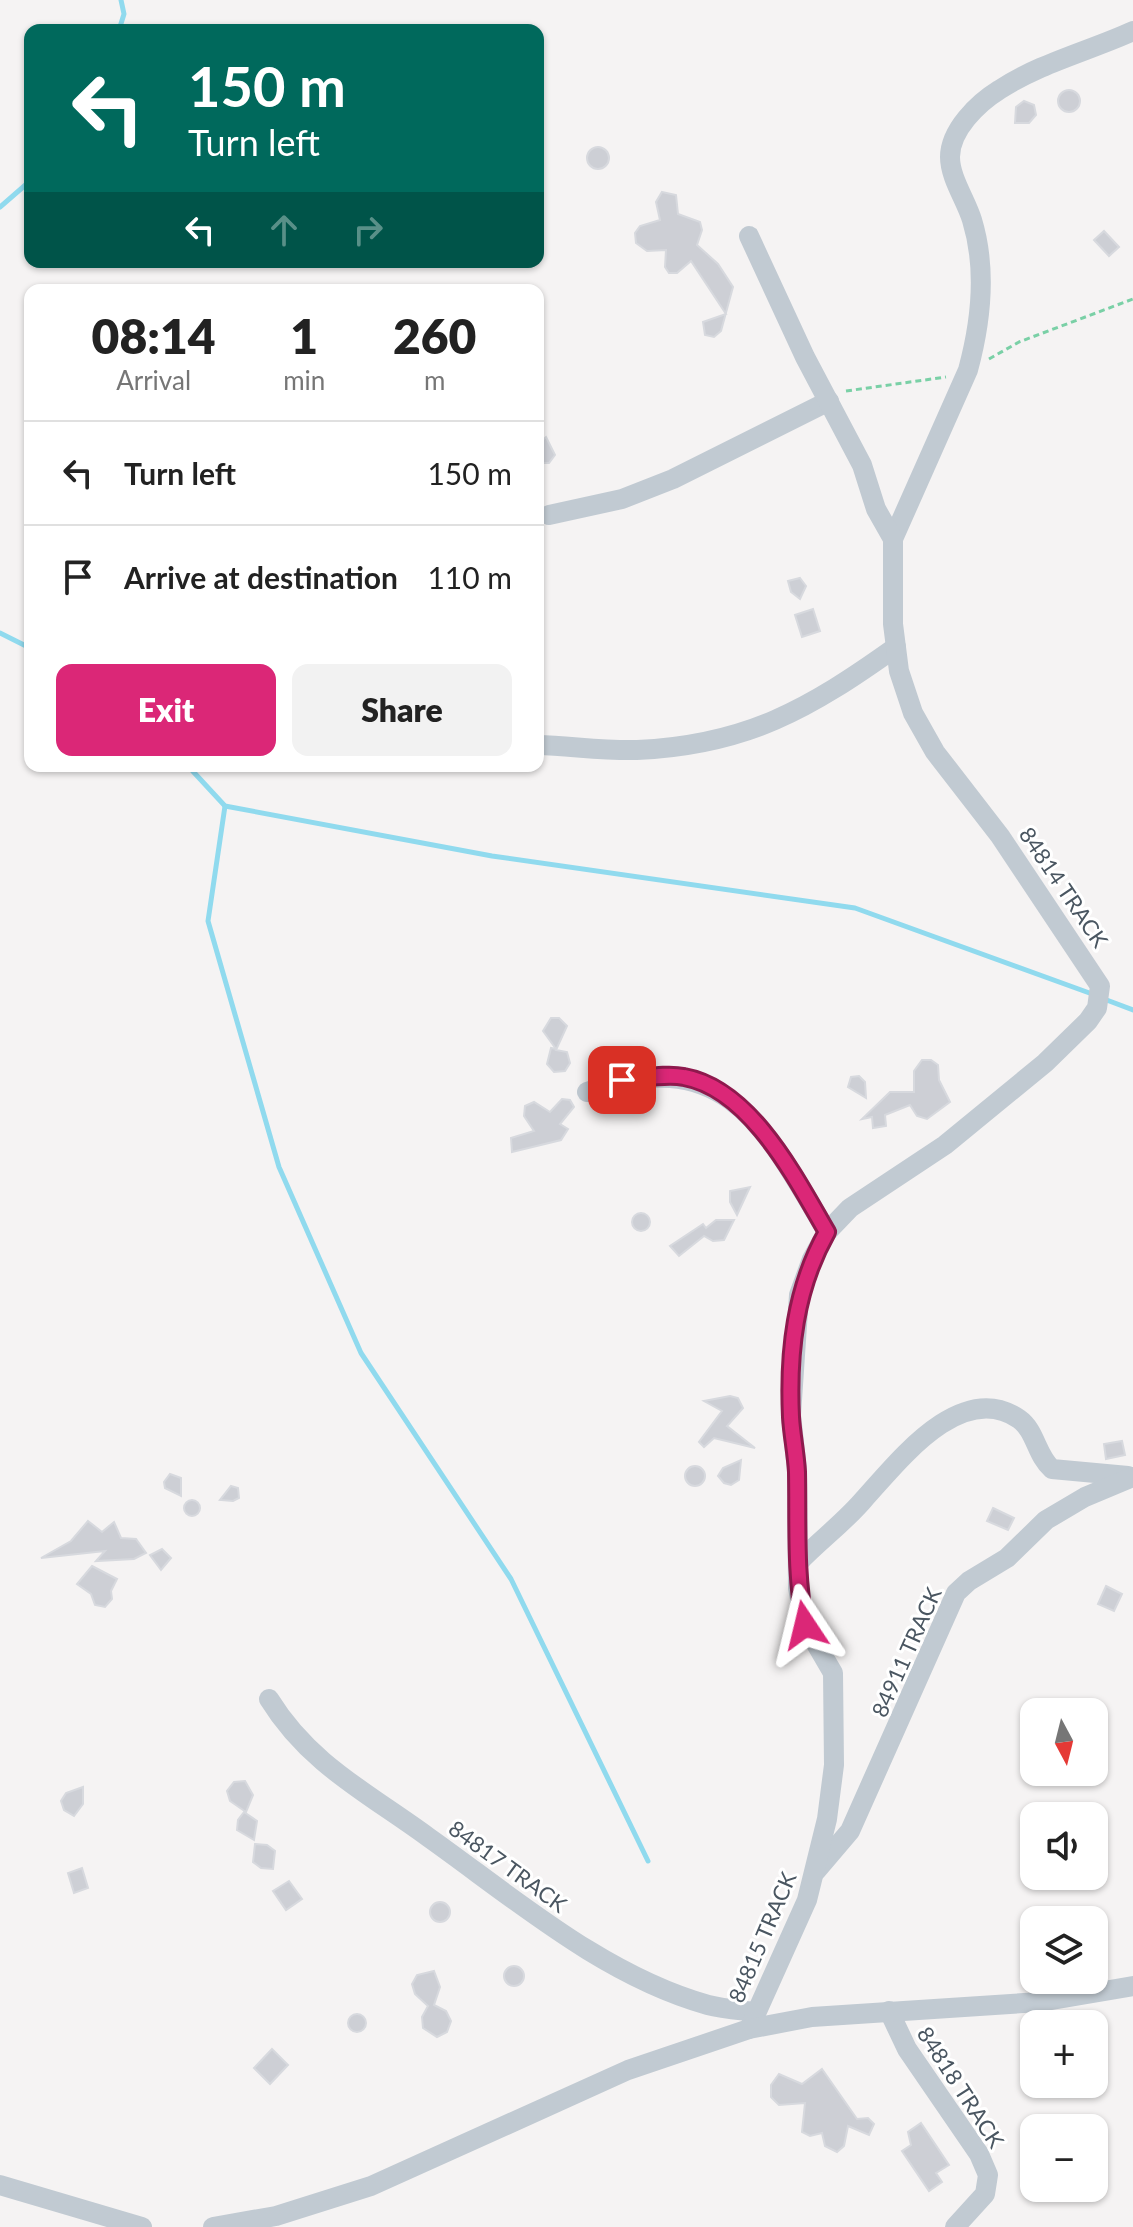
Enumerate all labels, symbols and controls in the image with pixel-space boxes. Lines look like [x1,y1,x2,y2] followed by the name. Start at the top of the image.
[188,52,346,119] text: 150 m
[56,56,160,160] icon: left
[188,120,320,164] text: Turn left
[178,208,222,252] icon: left
[262,208,306,252] icon: ahead
[346,208,390,252] icon: right
[92,307,216,364] text: 08:14
[290,307,318,364] text: 1
[393,307,476,364] text: 260
[116,364,191,396] text: Arrival
[283,364,325,396] text: min
[424,364,445,396] text: m
[56,451,100,495] icon: left
[124,455,236,491] text: Turn left
[427,455,512,491] text: 150 m
[56,555,100,599] icon: arrive
[124,559,398,595] text: Arrive at destination
[427,559,512,595] text: 110 m
[56,664,276,756] button: Exit
[292,664,512,756] button: Share
[1014,822,1114,953] street label: 84814 TRACK
[588,1046,656,1114] pin
[600,1058,644,1102] icon: arrive
[865,1582,947,1721] street label: 84911 TRACK
[763,1583,847,1667] position arrow
[1020,1698,1108,1786] north arrow
[1020,1698,1108,2202] map controls
[1020,1802,1108,1890] button: sound
[444,1814,573,1918] street label: 84817 TRACK
[722,1867,802,2006] street label: 84815 TRACK
[1020,1906,1108,1994] button: layers
[1020,2010,1108,2098] button: +
[912,2021,1010,2153] street label: 84818 TRACK
[1020,2114,1108,2202] button: −

